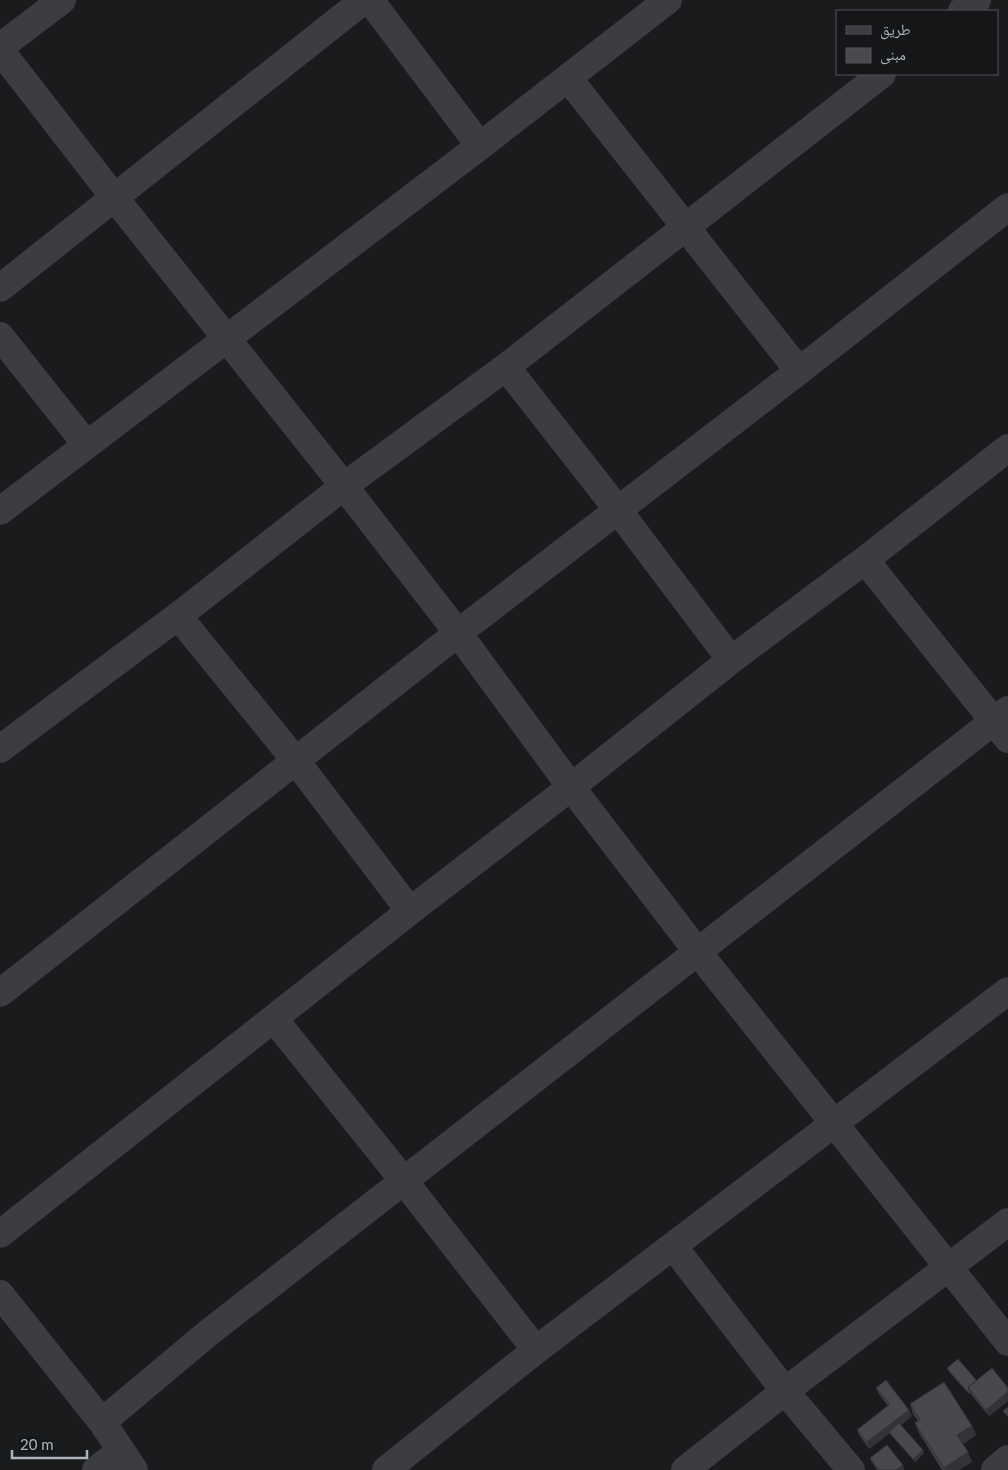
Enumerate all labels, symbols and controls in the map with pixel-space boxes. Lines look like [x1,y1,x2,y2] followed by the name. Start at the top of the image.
[836,10,998,75] legend
[880,20,911,40] text: طريق
[880,45,906,65] text: مبنى
[12,1428,88,1460] scale bar
[20,1435,54,1453] text: 20 m

